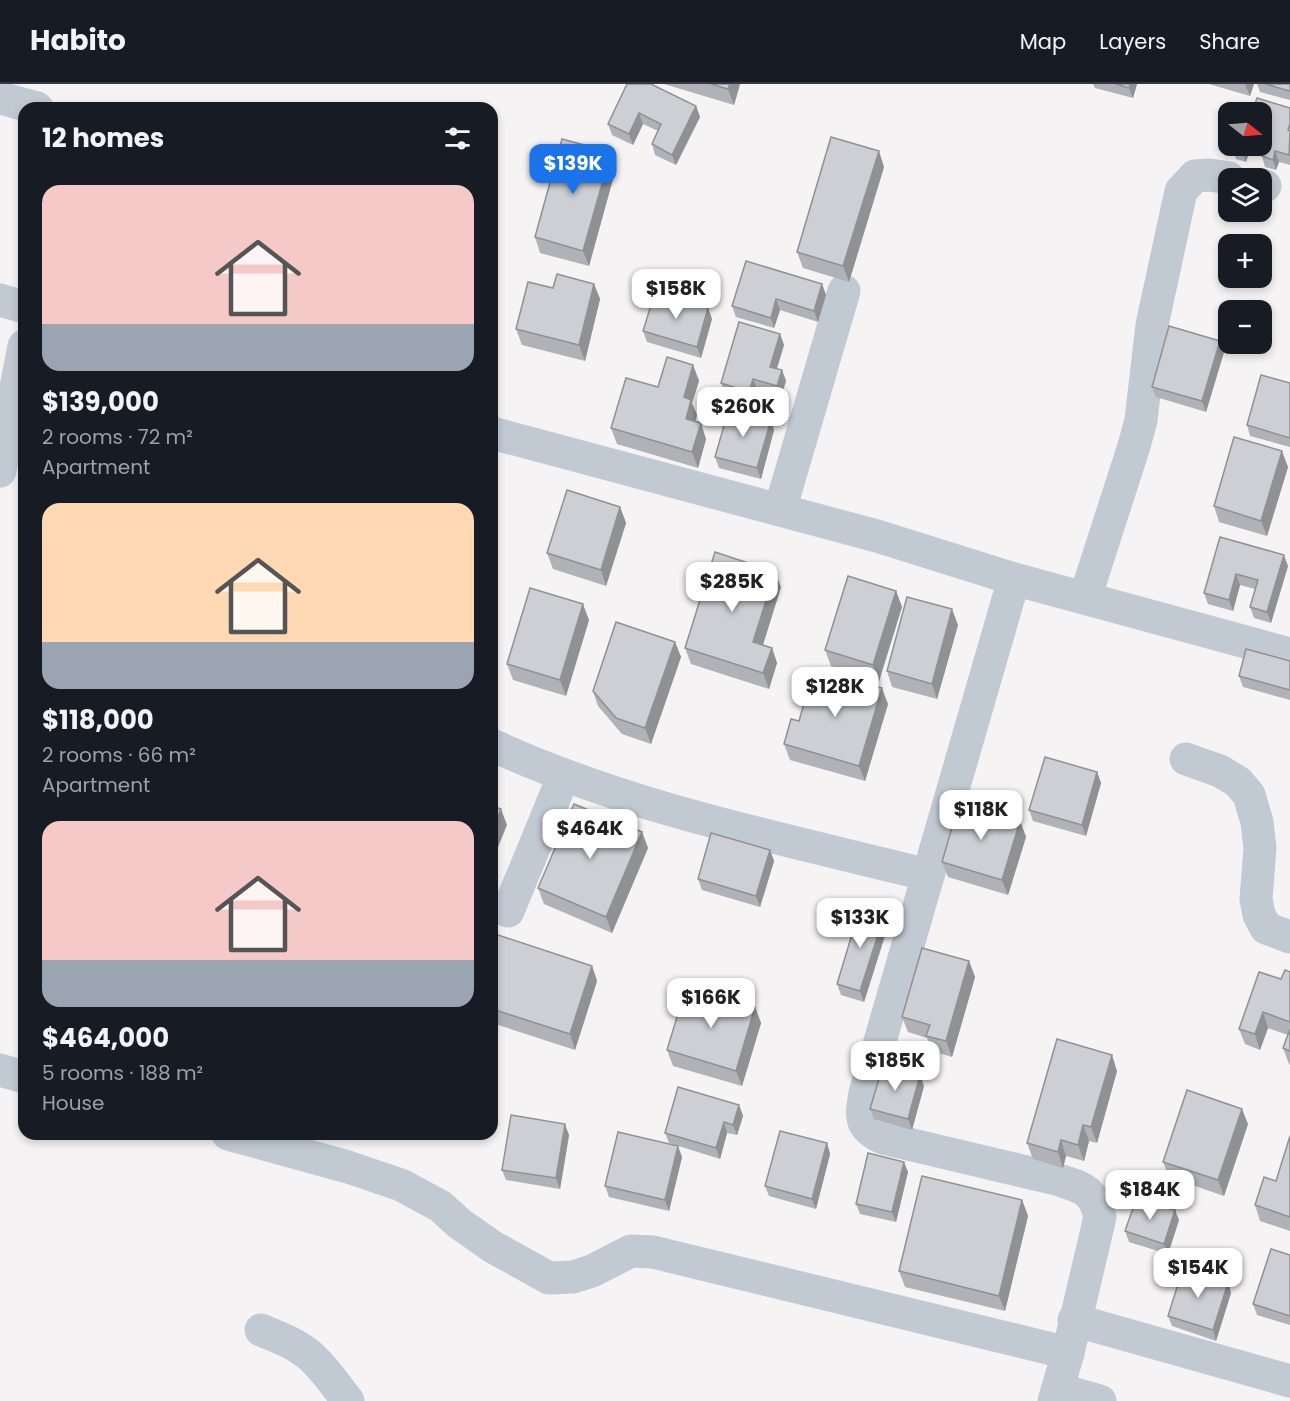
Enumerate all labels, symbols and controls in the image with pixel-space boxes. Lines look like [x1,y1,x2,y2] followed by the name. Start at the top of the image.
[30,21,126,60] text: Habito
[1020,27,1066,56] text: Map
[1099,27,1166,56] text: Layers
[1199,27,1260,56] text: Share
[1218,102,1272,156] north arrow
[1218,102,1272,354] map controls
[42,120,164,156] text: 12 homes
[441,122,474,155] icon: filters
[531,144,615,195] pin: $139K
[543,149,603,177] text: $139K
[1218,168,1272,222] button: layers
[204,224,312,332] icon: home
[1218,234,1272,288] button: +
[634,269,718,320] pin: $158K
[646,274,706,302] text: $158K
[1218,300,1272,354] button: −
[42,384,159,420] text: $139,000
[701,387,785,438] pin: $260K
[711,392,775,420] text: $260K
[42,423,193,451] text: 2 rooms · 72 m²
[42,453,150,481] text: Apartment
[204,542,312,650] icon: home
[690,562,774,613] pin: $285K
[700,567,764,595] text: $285K
[793,667,877,718] pin: $128K
[806,672,865,700] text: $128K
[42,702,154,738] text: $118,000
[42,741,196,769] text: 2 rooms · 66 m²
[42,771,150,799] text: Apartment
[939,790,1023,841] pin: $118K
[953,795,1009,823] text: $118K
[548,809,632,860] pin: $464K
[557,814,623,842] text: $464K
[204,860,312,968] icon: home
[818,898,902,949] pin: $133K
[831,903,889,931] text: $133K
[669,978,753,1029] pin: $166K
[681,983,741,1011] text: $166K
[42,1020,169,1056] text: $464,000
[853,1041,937,1092] pin: $185K
[865,1046,925,1074] text: $185K
[42,1059,203,1087] text: 5 rooms · 188 m²
[42,1089,104,1117] text: House
[1108,1170,1192,1221] pin: $184K
[1119,1175,1181,1203] text: $184K
[1156,1248,1240,1299] pin: $154K
[1167,1253,1229,1281] text: $154K

